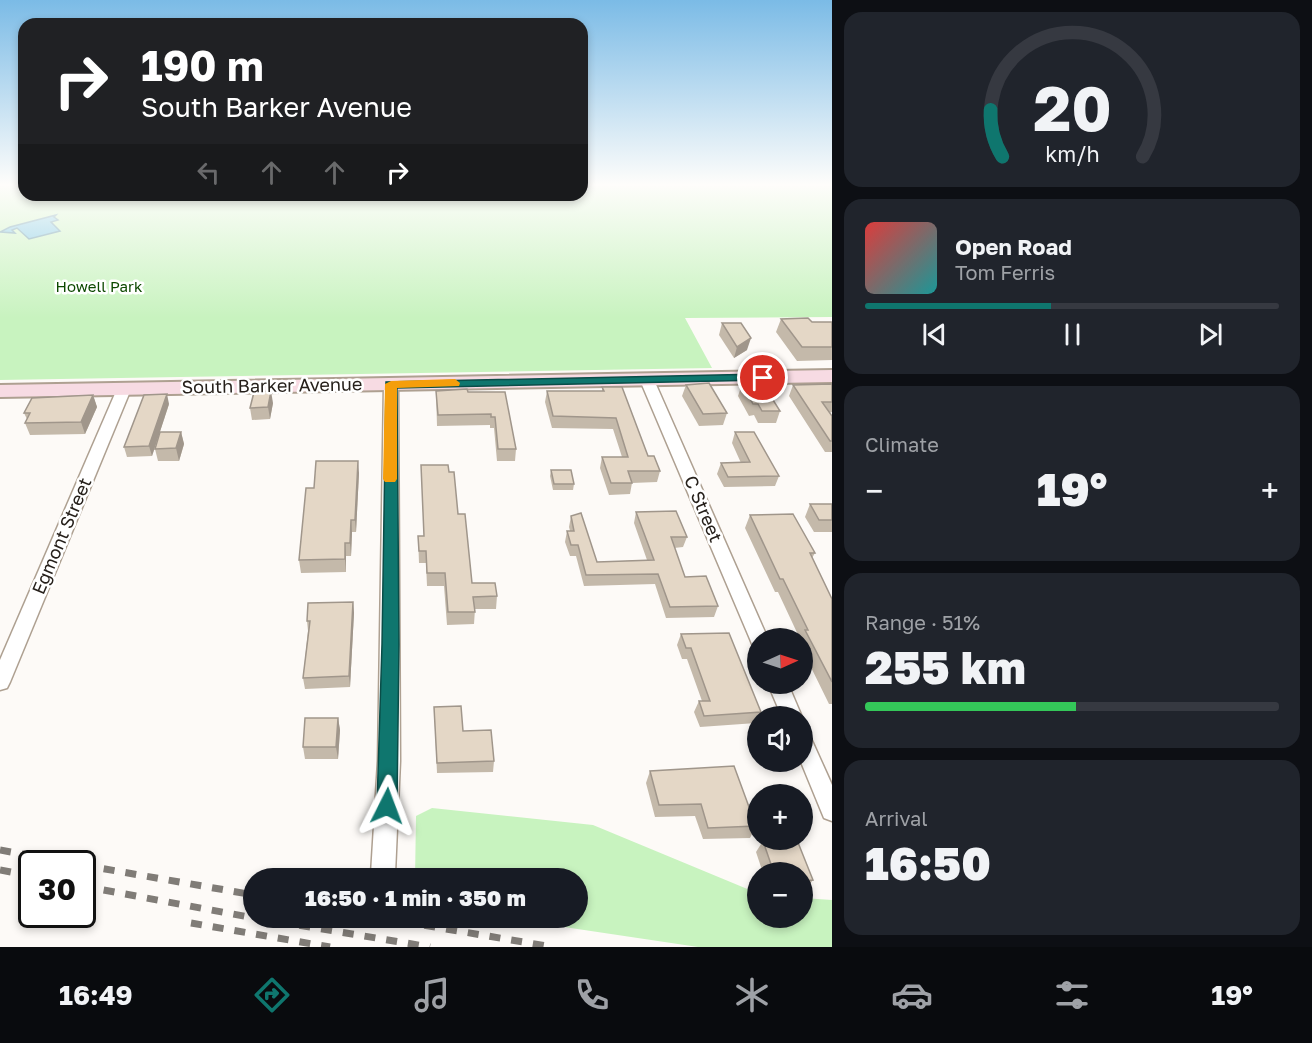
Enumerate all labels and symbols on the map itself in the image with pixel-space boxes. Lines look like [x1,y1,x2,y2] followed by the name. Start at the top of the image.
[56,277,143,295] park label: Howell Park
[737,352,788,403] pin
[182,372,362,398] street label: South Barker Avenue
[680,472,728,545] street label: C Street
[27,474,96,597] street label: Egmont Street
[747,628,813,694] north arrow
[355,774,419,838] position arrow
[18,850,96,928] speed limit sign: 30

